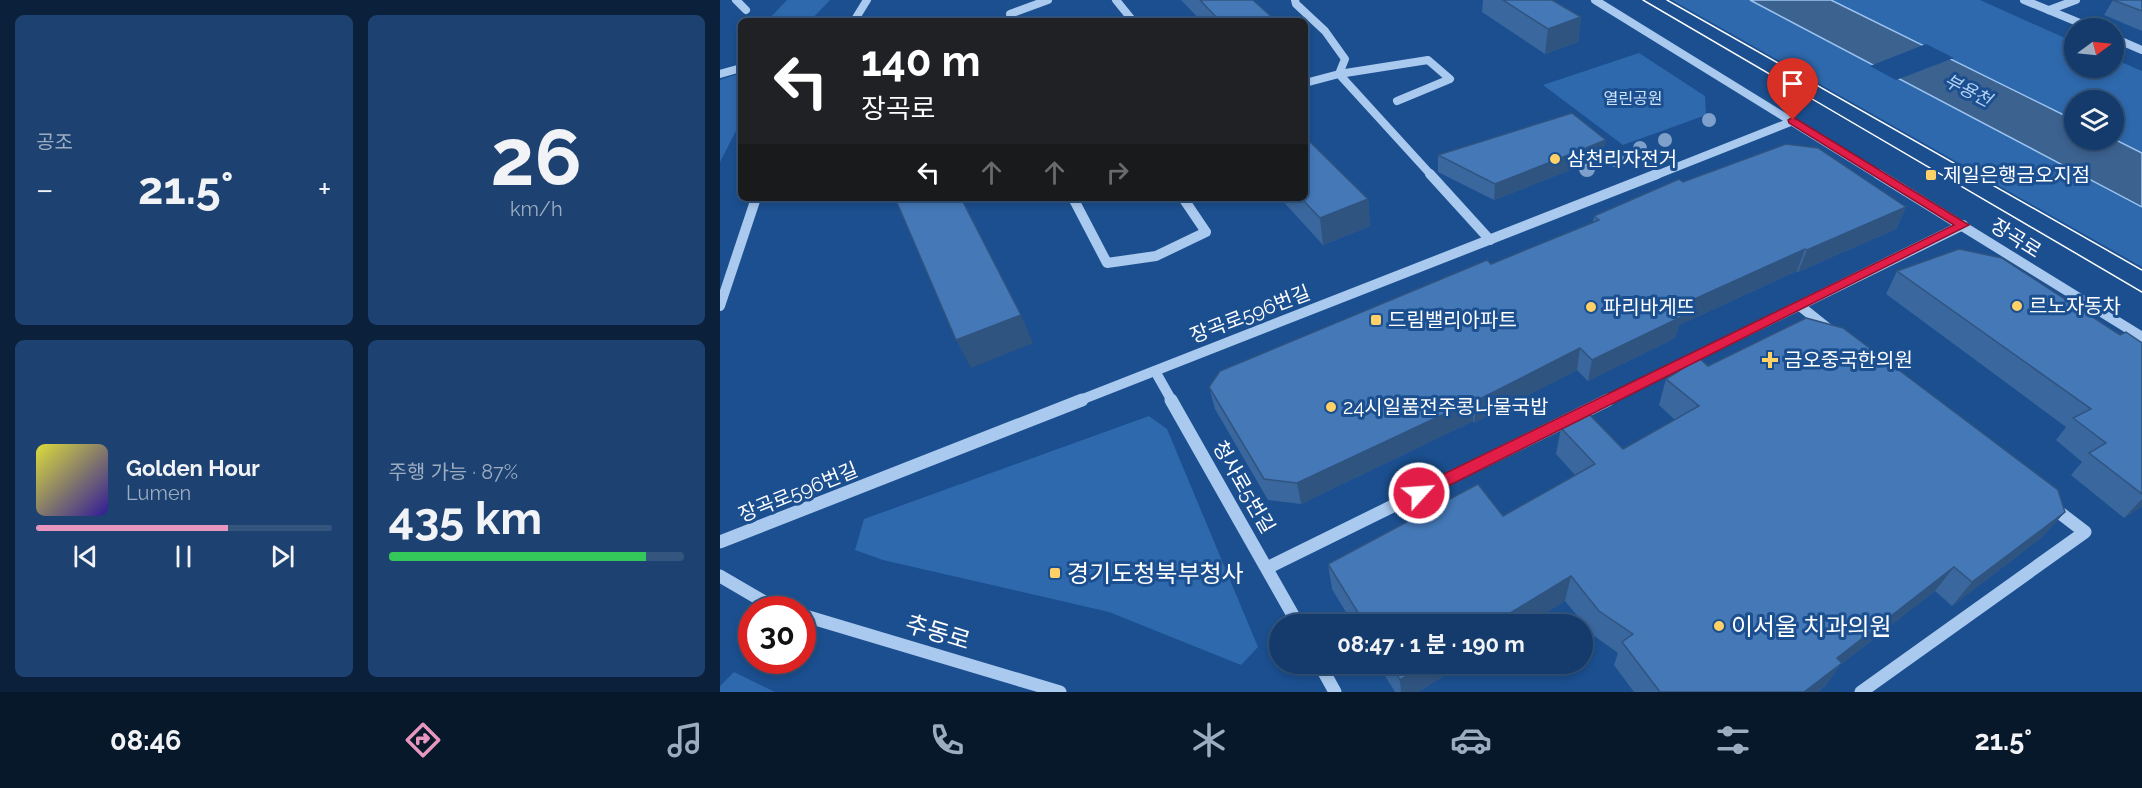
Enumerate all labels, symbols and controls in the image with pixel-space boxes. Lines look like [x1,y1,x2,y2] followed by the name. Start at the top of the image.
[2064,18,2124,78] north arrow
[2064,18,2124,150] map controls
[861,37,981,86] text: 140 m
[762,42,840,120] icon: left
[1767,58,1818,120] pin
[1776,67,1809,100] icon: arrive
[1941,69,1997,112] water label: 부용천
[1604,89,1662,108] park label: 열린공원
[2064,90,2124,150] button: layers
[861,93,936,124] text: 장곡로
[491,112,582,203] text: 26
[36,130,73,154] text: 공조
[1567,147,1677,171] place label: 삼천리자전거
[1548,152,1562,166] marker: 삼천리자전거
[912,156,945,189] icon: left
[975,156,1008,189] icon: ahead
[1038,156,1071,189] icon: ahead
[1101,156,1134,189] icon: right
[138,162,234,215] text: 21.5°
[1943,163,2090,187] place label: 제일은행금오지점
[1924,168,1938,182] marker: 제일은행금오지점
[36,170,54,209] text: −
[318,170,332,209] text: +
[510,197,563,221] text: km/h
[1986,213,2046,263] street label: 장곡로
[1187,280,1313,348] street label: 장곡로596번길
[2029,294,2121,318] place label: 르노자동차
[1603,295,1695,319] place label: 파리바게뜨
[2010,299,2024,313] marker: 르노자동차
[1584,300,1598,314] marker: 파리바게뜨
[1388,308,1517,332] place label: 드림밸리아파트
[1369,313,1383,327] marker: 드림밸리아파트
[1784,348,1913,372] place label: 금오중국한의원
[1761,351,1779,369] marker: 금오중국한의원
[1343,395,1548,419] place label: 24시일품전주콩나물국밥
[1324,400,1338,414] marker: 24시일품전주콩나물국밥
[1208,436,1280,538] street label: 청사로5번길
[126,455,260,481] text: Golden Hour
[735,457,861,527] street label: 장곡로596번길
[389,460,518,484] text: 주행 가능 · 87%
[1387,461,1451,525] position arrow
[126,481,191,505] text: Lumen
[389,492,542,545] text: 435 km
[69,540,102,573] icon: previous
[167,540,200,573] icon: pause
[266,540,299,573] icon: next
[1067,559,1244,588] place label: 경기도청북부청사
[1048,566,1062,580] marker: 경기도청북부청사
[738,596,816,674] speed limit sign: 30
[902,608,974,656] street label: 추동로
[1731,612,1892,641] place label: 이서울 치과의원
[1712,619,1726,633] marker: 이서울 치과의원
[1337,631,1525,657] text: 08:47 · 1 분 · 190 m
[402,719,444,761] icon: directions
[664,719,706,761] icon: music
[926,719,968,761] icon: phone
[1188,719,1230,761] icon: climate
[1450,719,1492,761] icon: car
[1712,719,1754,761] icon: filters
[110,725,181,756] text: 08:46
[1975,725,2032,756] text: 21.5°

